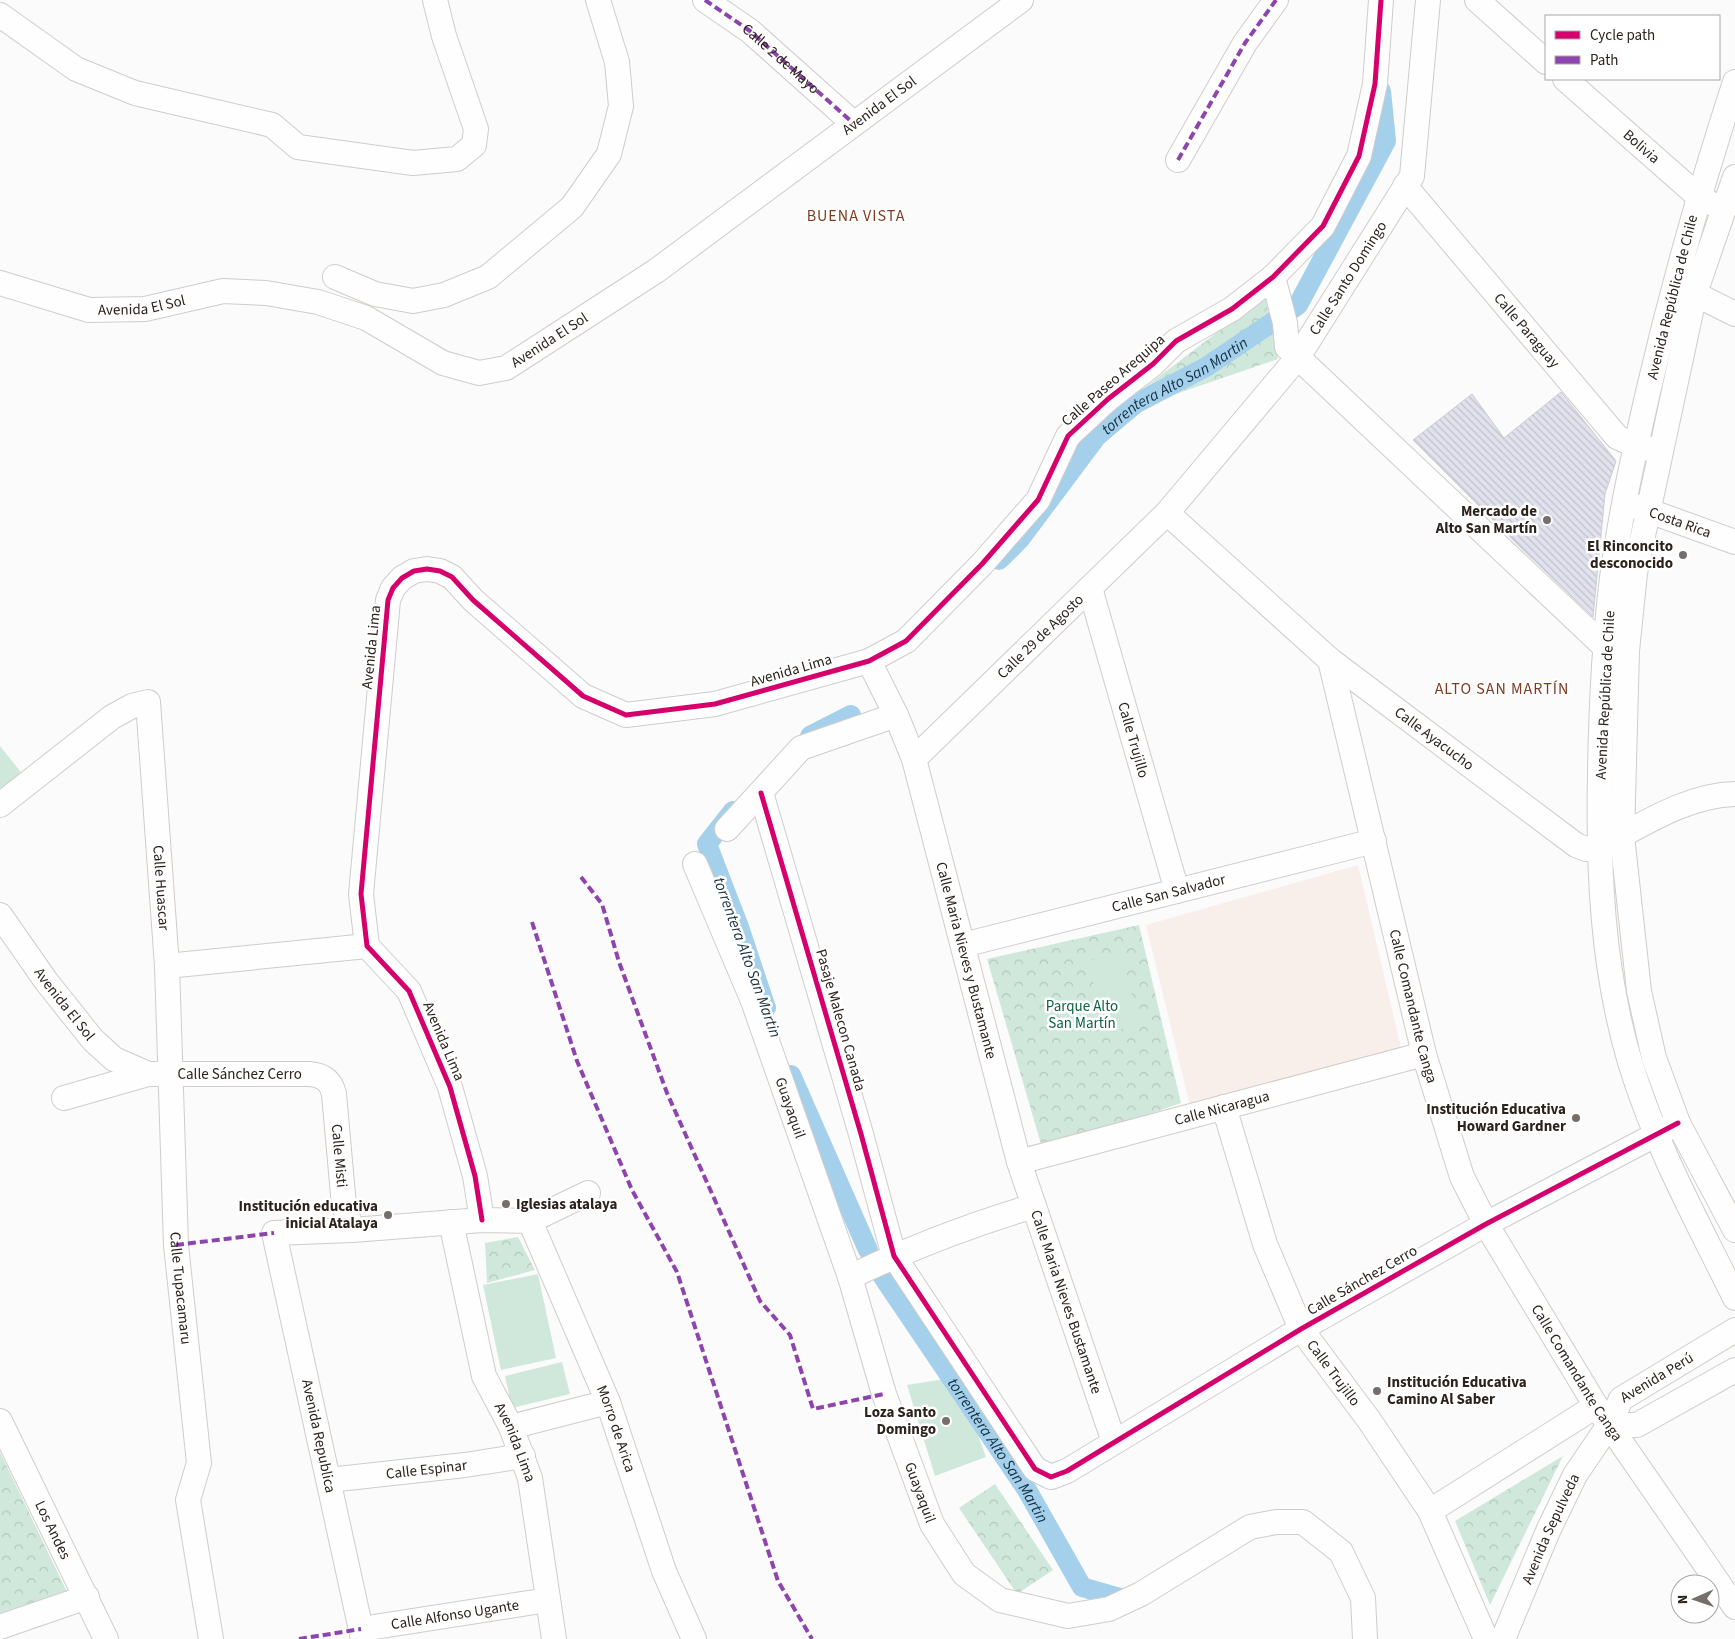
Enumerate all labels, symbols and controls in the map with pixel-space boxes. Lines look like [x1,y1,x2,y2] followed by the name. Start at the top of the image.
[1545,15,1720,80] legend
[738,19,824,99] street label: Calle 2 de Mayo
[1590,25,1655,46] text: Cycle path
[1590,50,1618,71] text: Path
[838,71,921,140] street label: Avenida El Sol
[1618,125,1664,169] street label: Bolivia
[807,205,905,227] district label: BUENA VISTA
[1642,213,1703,382] street label: Avenida República de Chile
[1304,217,1392,339] street label: Calle Santo Domingo
[1489,289,1564,373] street label: Calle Paraguay
[98,290,188,321] street label: Avenida El Sol
[507,308,592,373] street label: Avenida El Sol
[1057,329,1170,431] street label: Calle Paseo Arequipa
[1097,332,1252,440] water label: torrentera Alto San Martin
[1435,501,1537,539] place label: Mercado de Alto San Martín
[1646,502,1714,544] street label: Costa Rica
[1541,514,1553,526] marker: Mercado de Alto San Martín
[1587,536,1673,574] place label: El Rinconcito desconocido
[1677,549,1689,561] marker: El Rinconcito desconocido
[992,590,1089,684] street label: Calle 29 de Agosto
[357,604,386,690] street label: Avenida Lima
[1591,610,1620,780] street label: Avenida República de Chile
[748,649,834,692] street label: Avenida Lima
[1435,678,1569,700] district label: ALTO SAN MARTÍN
[1112,700,1154,780] street label: Calle Trujillo
[1390,702,1478,776] street label: Calle Ayacucho
[147,844,174,932] street label: Calle Huascar
[930,860,1002,1061] street label: Calle Maria Nieves y Bustamante
[1110,869,1228,918] street label: Calle San Salvador
[708,874,786,1041] water label: torrentera Alto San Martin
[1384,927,1442,1086] street label: Calle Comandante Canga
[810,947,871,1094] street label: Pasaje Malecon Canada
[29,963,100,1046] street label: Avenida El Sol
[1046,996,1118,1034] park label: Parque Alto San Martín
[417,998,470,1084] street label: Avenida Lima
[177,1064,302,1085] street label: Calle Sánchez Cerro
[770,1075,811,1141] street label: Guayaquil
[1172,1086,1272,1131] street label: Calle Nicaragua
[1426,1099,1566,1137] place label: Institución Educativa Howard Gardner
[1570,1112,1582,1124] marker: Institución Educativa Howard Gardner
[326,1123,352,1188] street label: Calle Misti
[516,1194,618,1215] place label: Iglesias atalaya
[239,1196,378,1234] place label: Institución educativa inicial Atalaya
[500,1198,512,1210] marker: Iglesias atalaya
[1025,1207,1107,1397] street label: Calle Maria Nieves Bustamante
[382,1209,394,1221] marker: Institución educativa inicial Atalaya
[165,1232,196,1346] street label: Calle Tupacamaru
[1303,1240,1421,1321] street label: Calle Sánchez Cerro
[1526,1301,1627,1446] street label: Calle Comandante Canga
[1302,1335,1365,1411] street label: Calle Trujillo
[1616,1348,1698,1408] street label: Avenida Perú
[1387,1372,1527,1410] place label: Institución Educativa Camino Al Saber
[942,1373,1053,1527] water label: torrentera Alto San Martin
[296,1377,341,1495] street label: Avenida Republica
[591,1382,641,1475] street label: Morro de Arica
[1371,1385,1383,1397] marker: Institución Educativa Camino Al Saber
[489,1399,541,1485] street label: Avenida Lima
[864,1402,936,1440] place label: Loza Santo Domingo
[940,1415,952,1427] marker: Loza Santo Domingo
[385,1455,469,1485] street label: Calle Espinar
[899,1459,941,1526] street label: Guayaquil
[1517,1470,1585,1588] street label: Avenida Sepulveda
[29,1497,76,1563] street label: Los Andes
[1670,1574,1720,1624] north arrow
[1673,1594,1693,1604] text: N
[389,1595,520,1635] street label: Calle Alfonso Ugante

